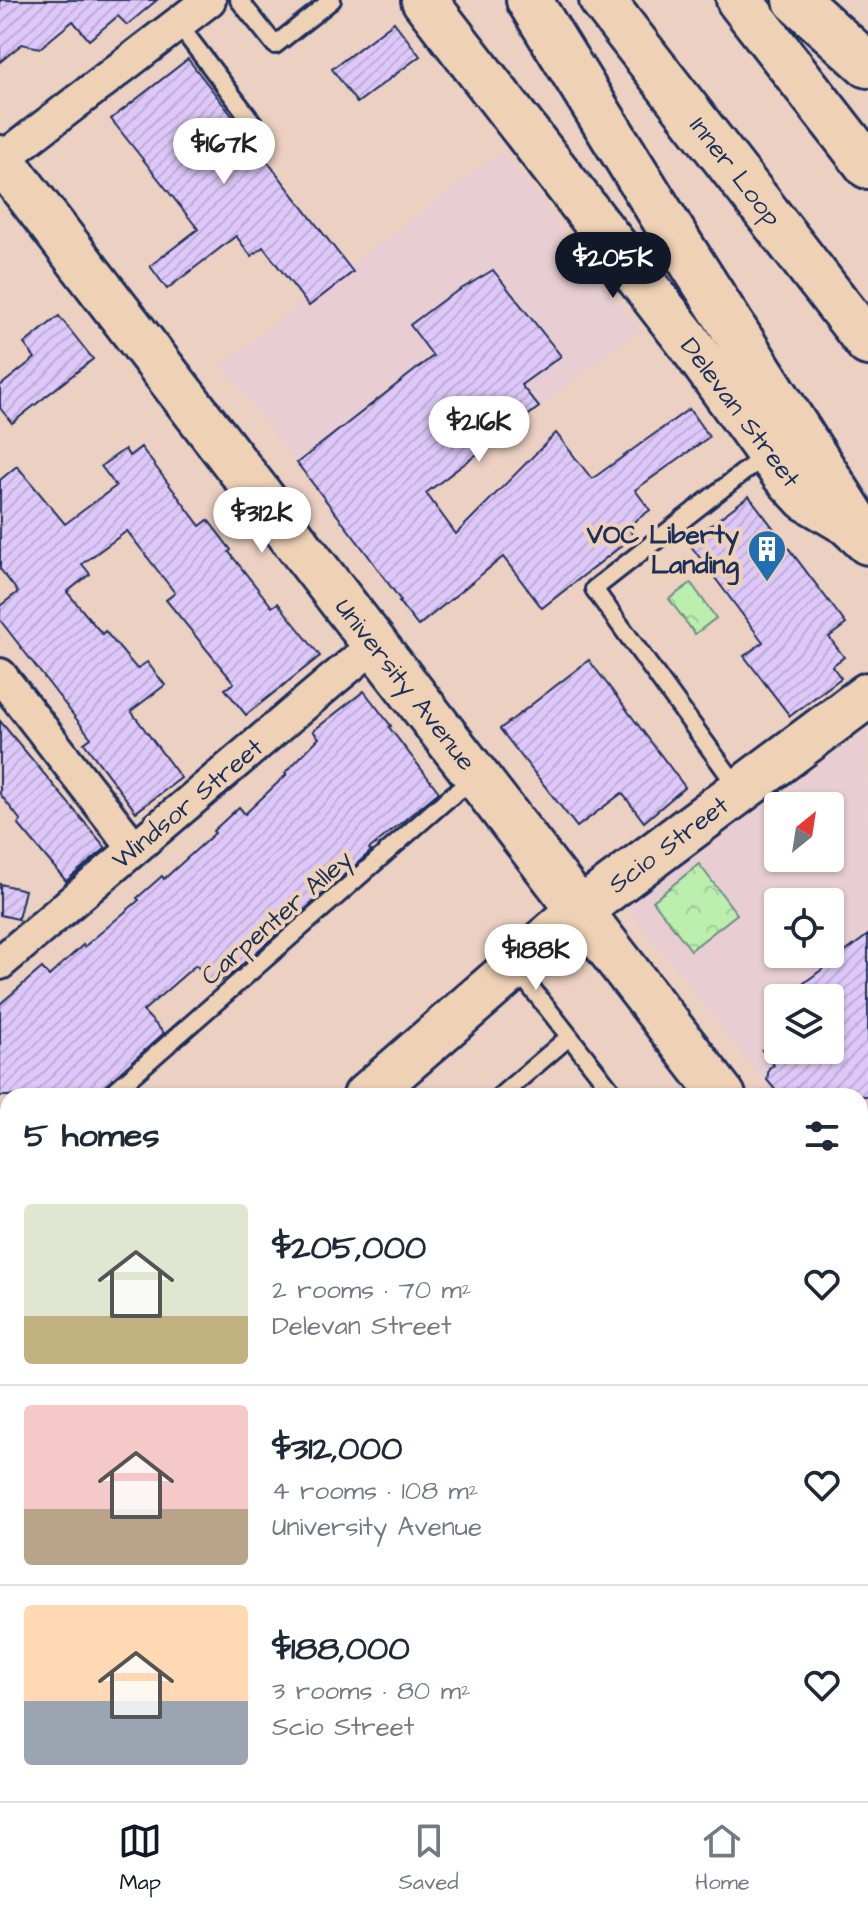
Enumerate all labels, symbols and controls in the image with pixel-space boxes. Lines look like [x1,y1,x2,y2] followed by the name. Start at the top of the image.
[681,109,790,234] street label: Inner Loop
[168,118,280,186] pin: $167K
[191,126,257,162] text: $167K
[557,232,669,300] pin: $205K
[573,240,653,276] text: $205K
[672,330,809,495] street label: Delevan Street
[423,396,535,464] pin: $216K
[447,404,511,440] text: $216K
[206,487,318,555] pin: $312K
[231,495,293,531] text: $312K
[586,517,740,586] place label: VOC Liberty Landing
[746,528,788,583] building icon: VOC Liberty Landing
[325,591,484,780] street label: University Avenue
[104,729,271,878] street label: Windsor Street
[601,787,737,902] street label: Scio Street
[764,792,844,872] north arrow
[764,792,844,1064] map controls
[193,842,361,995] street label: Carpenter Alley
[764,888,844,968] button: locate
[480,924,592,992] pin: $188K
[502,932,570,968] text: $188K
[764,984,844,1064] button: layers
[24,1112,160,1160] text: 5 homes
[800,1114,844,1158] icon: filters
[272,1224,426,1272] text: $205,000
[88,1236,184,1332] icon: home
[800,1262,844,1306] icon: heart
[272,1272,471,1308] text: 2 rooms · 70 m²
[272,1308,451,1344] text: Delevan Street
[272,1425,402,1473] text: $312,000
[88,1437,184,1533] icon: home
[800,1463,844,1507] icon: heart
[272,1473,478,1509] text: 4 rooms · 108 m²
[272,1509,482,1545] text: University Avenue
[272,1625,410,1673] text: $188,000
[88,1637,184,1733] icon: home
[800,1663,844,1707] icon: heart
[272,1673,471,1709] text: 3 rooms · 80 m²
[272,1709,414,1745] text: Scio Street
[118,1819,162,1898] tab: Map
[399,1819,459,1898] tab: Saved
[695,1819,750,1898] tab: Home

